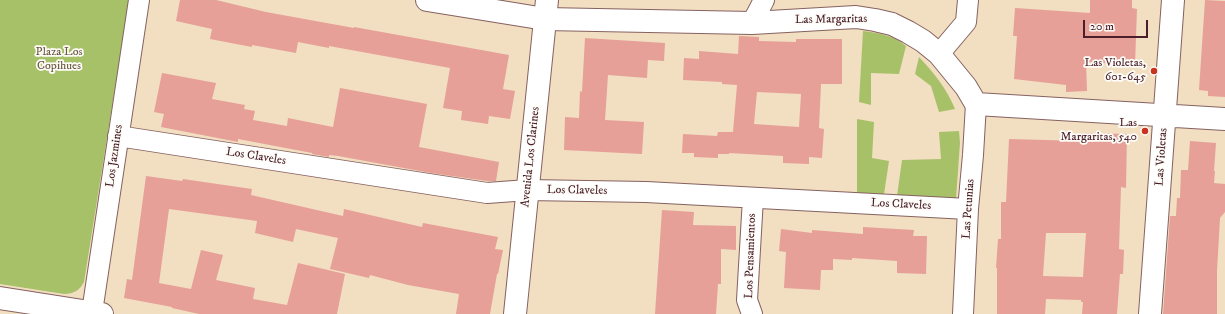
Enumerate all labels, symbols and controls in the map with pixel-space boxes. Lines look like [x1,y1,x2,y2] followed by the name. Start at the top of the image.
[795,12,867,28] street label: Las Margaritas
[1085,12,1150,38] scale bar
[1090,19,1114,34] text: 20 m
[36,46,82,74] park label: Plaza Los Copihues
[1085,57,1146,85] place label: Las Violetas, 601-645
[1149,66,1159,76] marker: Las Violetas, 601-645
[519,106,543,208] street label: Avenida Los Clarines
[1061,117,1137,145] place label: Las Margaritas, 540
[103,124,127,188] street label: Los Jazmines
[1140,126,1150,136] marker: Las Margaritas, 540
[1153,127,1171,187] street label: Las Violetas
[225,145,287,169] street label: Los Claveles
[960,178,978,240] street label: Las Petunias
[547,183,607,199] street label: Los Claveles
[870,196,932,214] street label: Los Claveles
[742,213,760,299] street label: Los Pensamientos

